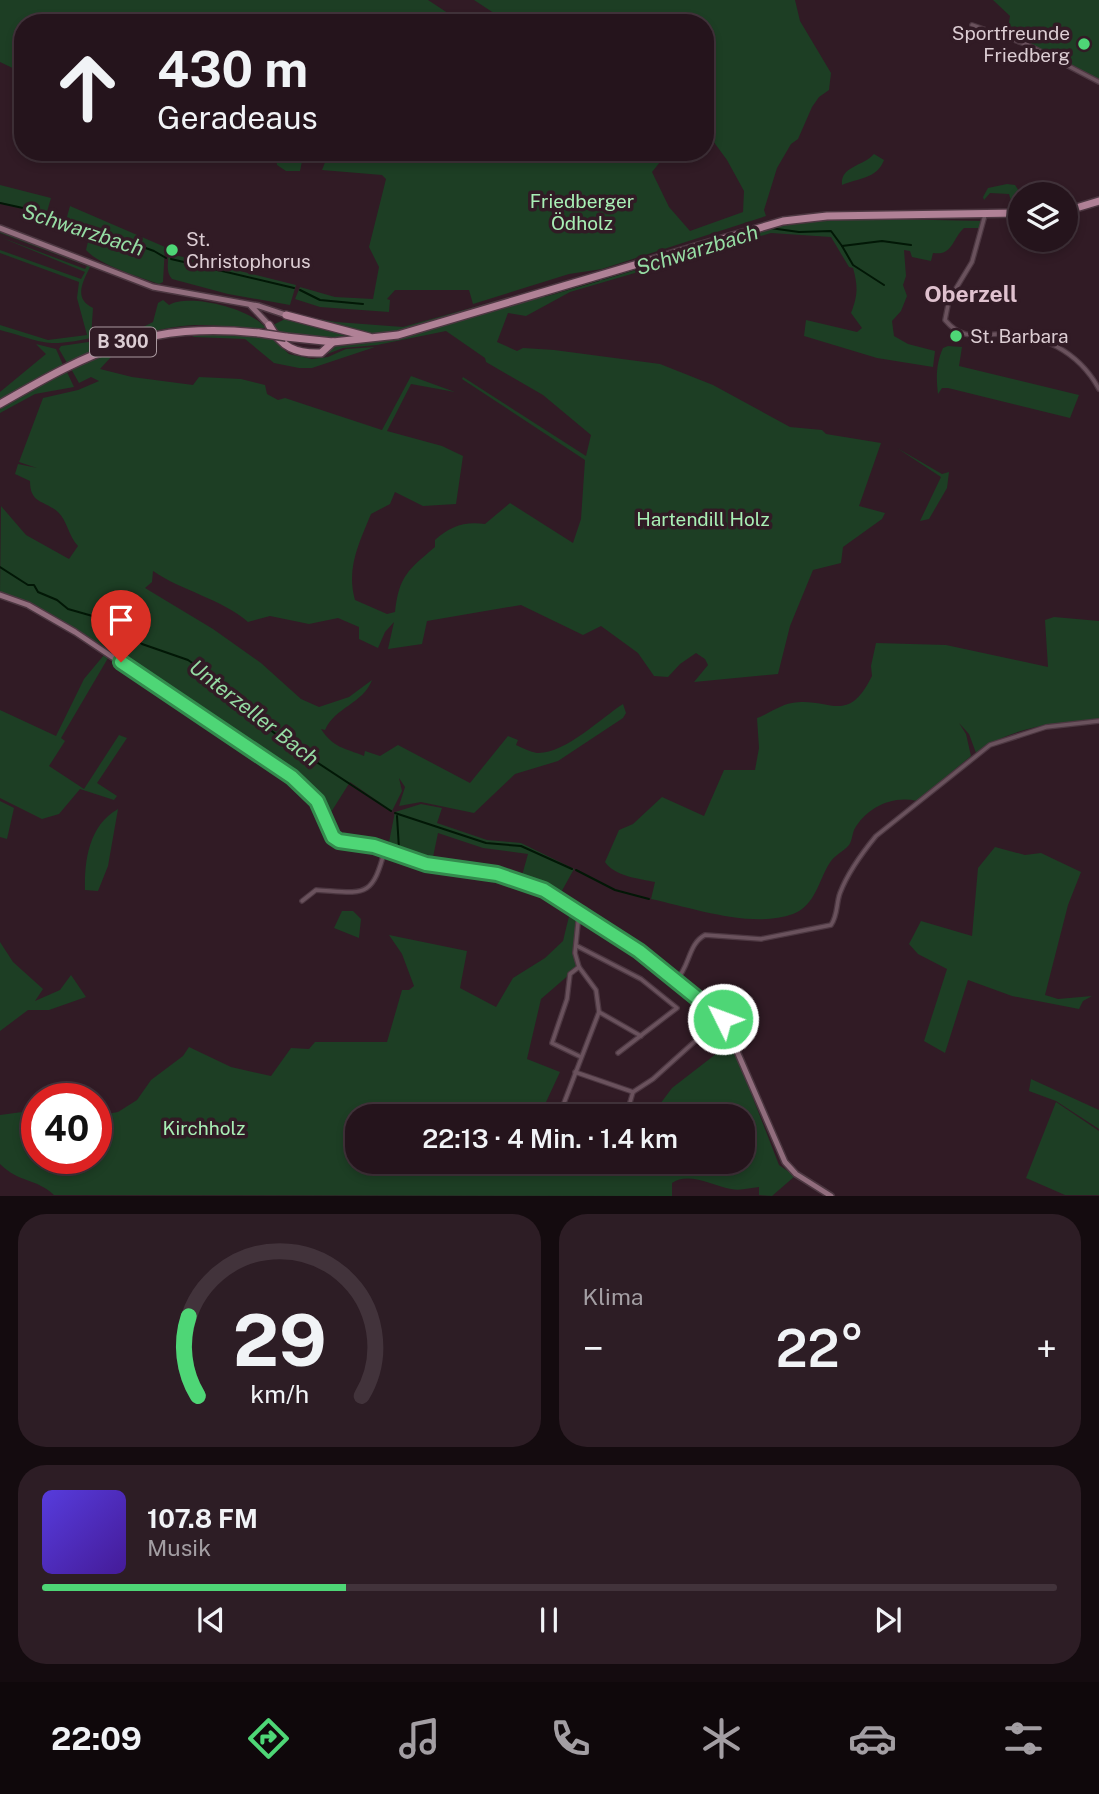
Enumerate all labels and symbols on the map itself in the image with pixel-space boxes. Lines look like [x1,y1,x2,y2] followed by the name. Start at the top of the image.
[952,22,1070,66] place label: Sportfreunde Friedberg
[1076,36,1092,52] marker: Sportfreunde Friedberg
[530,190,634,234] park label: Friedberger Ödholz
[19,198,147,261] water label: Schwarzbach
[633,219,761,280] water label: Schwarzbach
[186,228,311,272] place label: St. Christophorus
[164,242,180,258] marker: St. Christophorus
[924,280,1018,307] district label: Oberzell
[970,325,1069,347] place label: St. Barbara
[90,328,156,356] road number: B 300
[948,328,964,344] marker: St. Barbara
[636,508,770,530] park label: Hartendill Holz
[91,590,151,662] pin
[185,654,324,771] water label: Unterzeller Bach
[686,982,760,1056] position arrow
[21,1083,112,1174] speed limit sign: 40
[163,1117,245,1139] park label: Kirchholz

